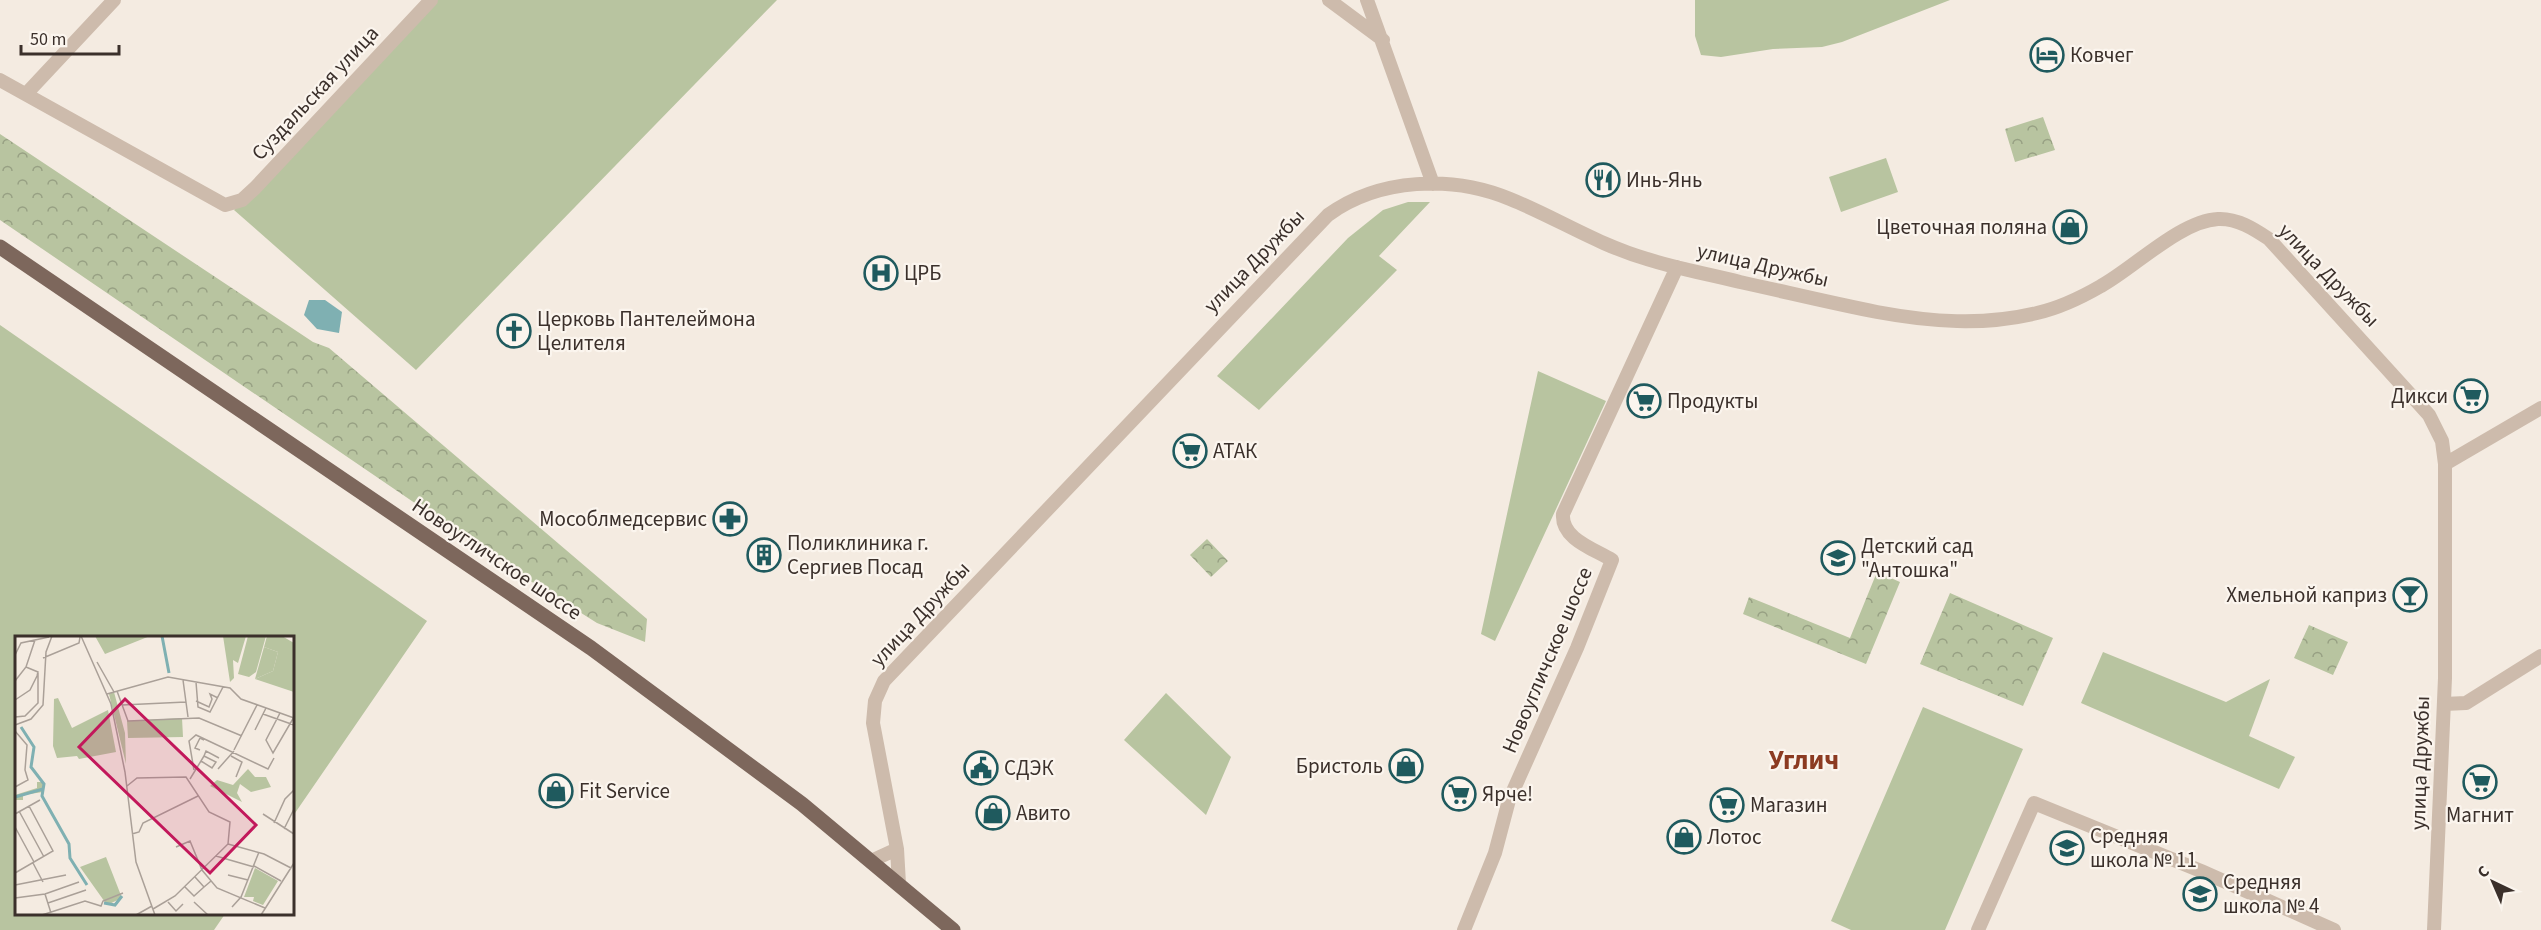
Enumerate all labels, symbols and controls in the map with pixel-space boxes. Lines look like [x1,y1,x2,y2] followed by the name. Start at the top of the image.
[21,18,118,56] scale bar
[245,19,385,167] street label: Суздальская улица
[30,27,66,52] text: 50 m
[2029,37,2065,73] hotel icon: Ковчег
[2070,40,2134,70] place label: Ковчег
[1585,162,1621,198] restaurant icon: Инь-Янь
[1626,165,1702,195] place label: Инь-Янь
[1197,202,1311,320] street label: улица Дружбы
[2052,209,2088,245] shop icon: Цветочная поляна
[1876,212,2047,242] place label: Цветочная поляна
[2272,216,2386,334] street label: улица Дружбы
[1694,235,1832,295] street label: улица Дружбы
[863,255,899,291] hospital icon: ЦРБ
[904,258,941,288] place label: ЦРБ
[537,304,756,358] place label: Церковь Пантелеймона Целителя
[496,313,532,349] church icon: Церковь Пантелеймона Целителя
[2453,378,2489,414] supermarket icon: Дикси
[2391,381,2448,411] place label: Дикси
[1626,383,1662,419] supermarket icon: Продукты
[1667,386,1758,416] place label: Продукты
[1172,433,1208,469] supermarket icon: АТАК
[1213,436,1258,466] place label: АТАК
[406,491,588,627] street label: Новоугличское шоссе
[712,501,748,537] pharmacy icon: Мособлмедсервис
[539,504,707,534] place label: Мособлмедсервис
[787,528,929,582] place label: Поликлиника г. Сергиев Посад
[1861,531,1973,585] place label: Детский сад "Антошка"
[746,537,782,573] building icon: Поликлиника г. Сергиев Посад
[1820,540,1856,576] school or university icon: Детский сад "Антошка"
[863,555,977,673] street label: улица Дружбы
[1494,562,1600,758] street label: Новоугличское шоссе
[2392,577,2428,613] bar icon: Хмельной каприз
[2226,580,2387,610] place label: Хмельной каприз
[15,636,294,915] inset map
[2403,695,2437,831] street label: улица Дружбы
[1769,741,1839,780] district label: Углич
[1388,748,1424,784] shop icon: Бристоль
[963,750,999,786] public building icon: СДЭК
[1296,751,1383,781] place label: Бристоль
[1004,753,1054,783] place label: СДЭК
[2462,764,2498,800] supermarket icon: Магнит
[538,773,574,809] shop icon: Fit Service
[579,776,670,806] place label: Fit Service
[1441,776,1477,812] supermarket icon: Ярче!
[1482,779,1533,809] place label: Ярче!
[1709,787,1745,823] supermarket icon: Магазин
[1750,790,1828,820] place label: Магазин
[975,795,1011,831] shop icon: Авито
[1016,798,1071,828] place label: Авито
[2446,800,2514,830] place label: Магнит
[1666,819,1702,855] shop icon: Лотос
[2090,821,2197,875] place label: Средняя школа № 11
[1707,822,1762,852] place label: Лотос
[2049,830,2085,866] school or university icon: Средняя школа № 11
[2463,852,2523,912] north arrow
[2472,861,2494,883] text: С
[2223,867,2319,921] place label: Средняя школа № 4
[2182,876,2218,912] school or university icon: Средняя школа № 4

